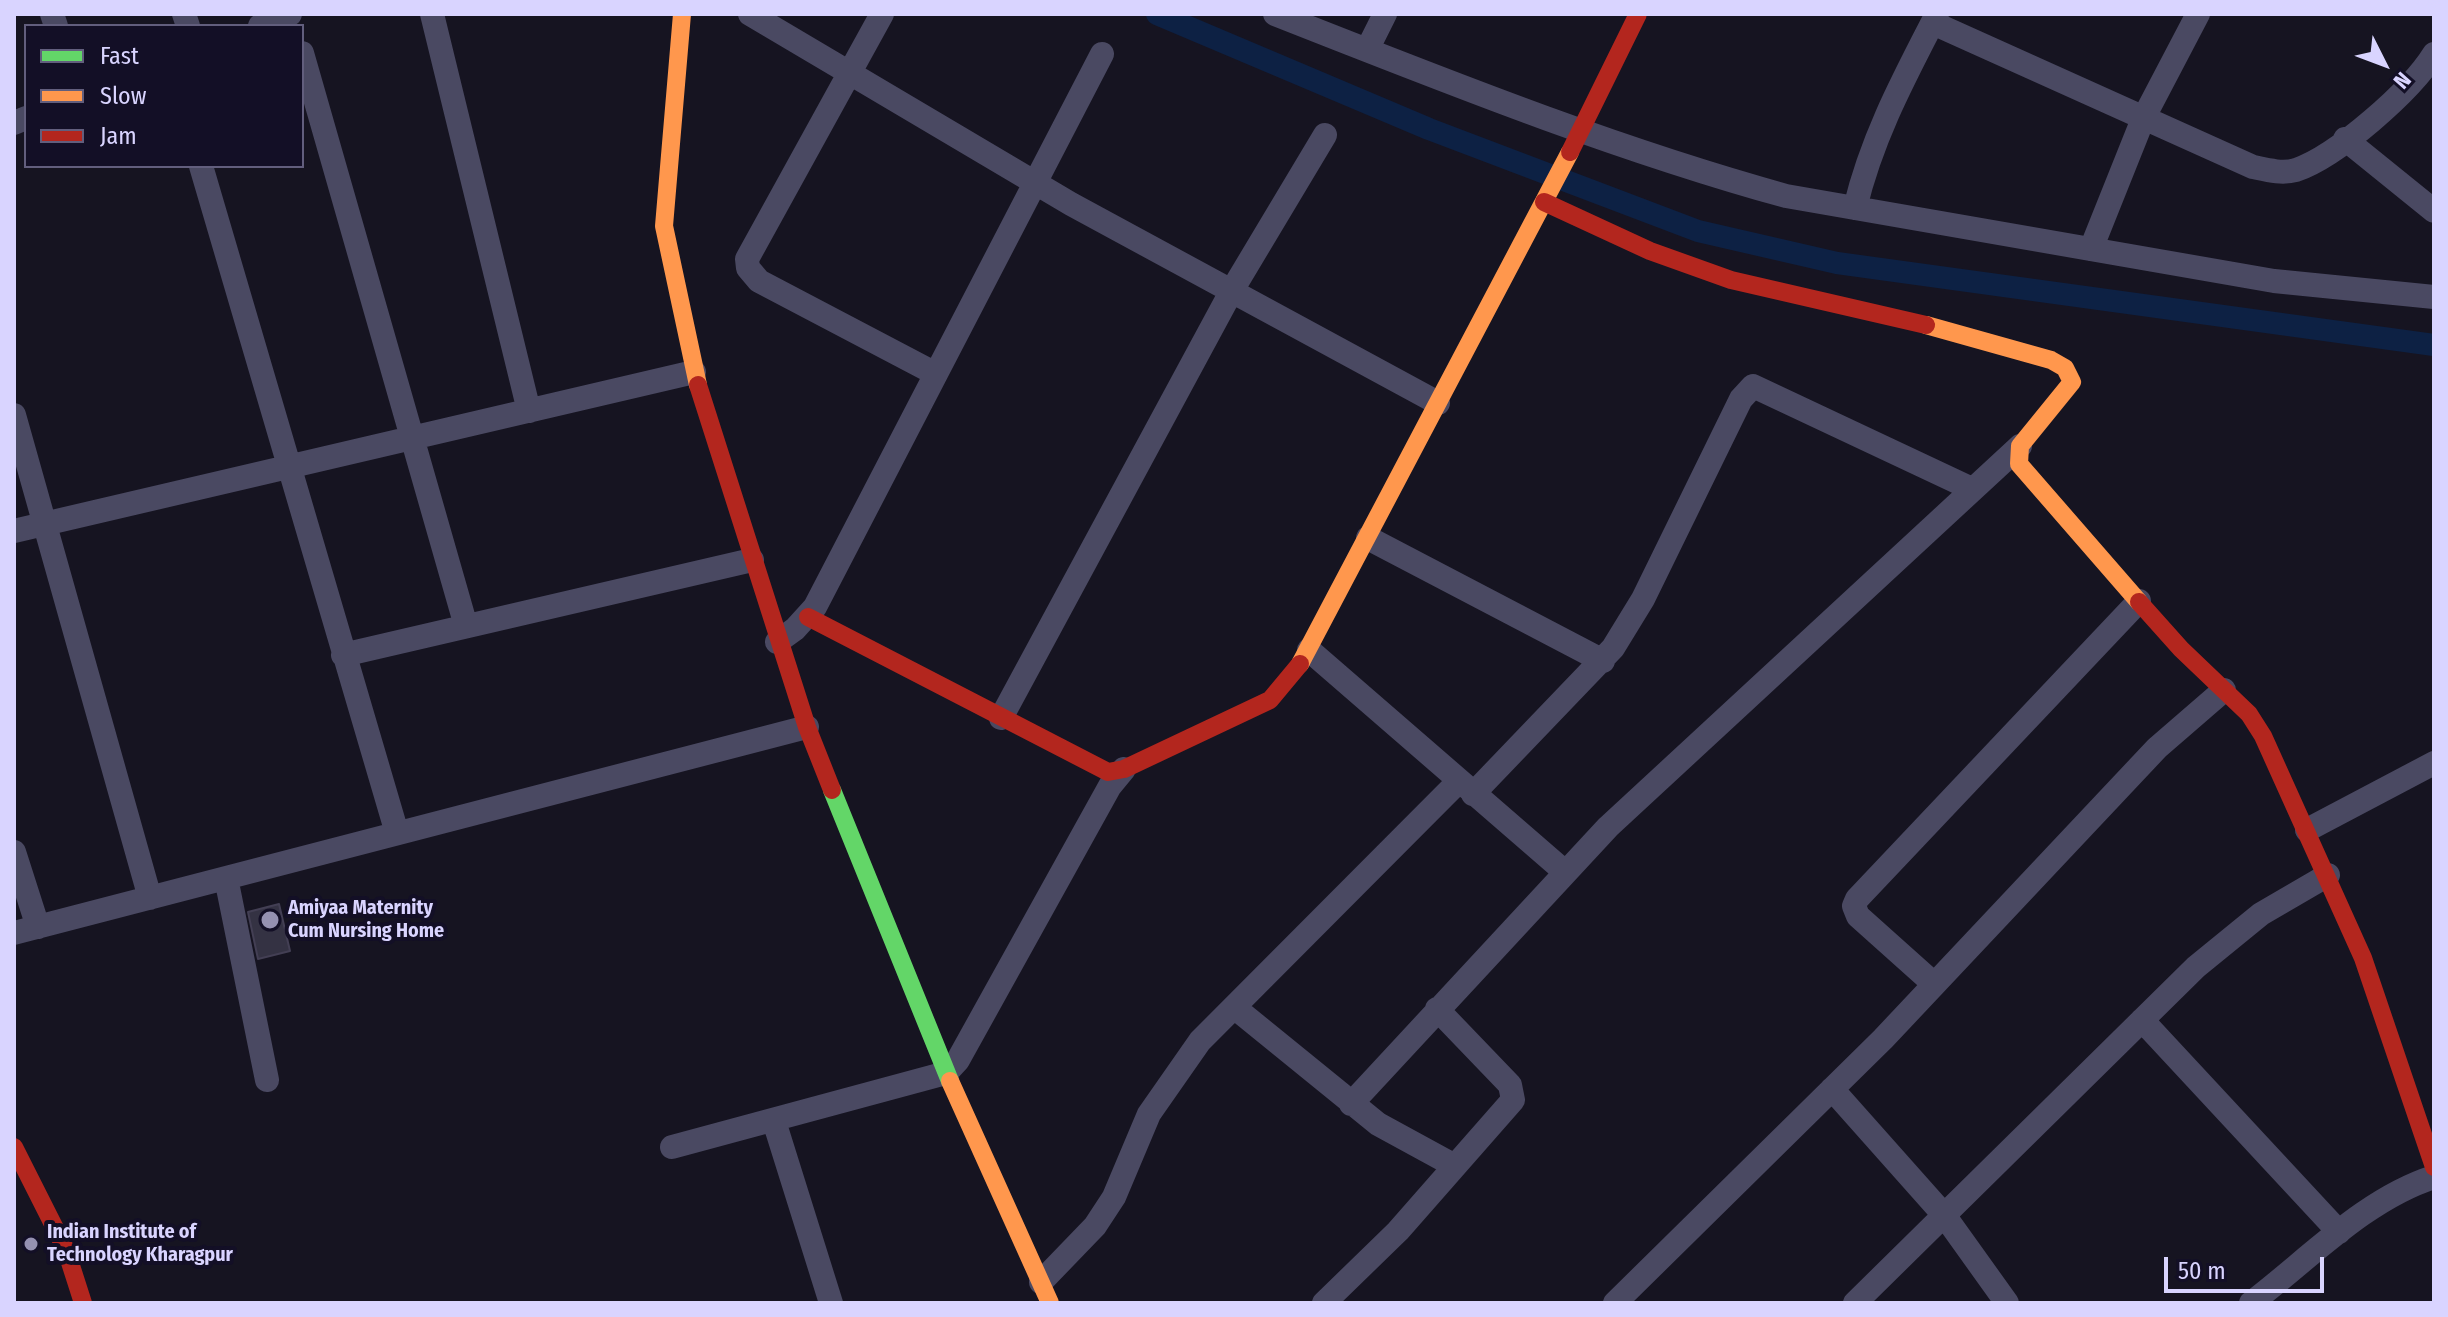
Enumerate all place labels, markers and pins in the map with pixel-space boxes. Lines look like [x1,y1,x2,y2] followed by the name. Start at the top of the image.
[288,896,444,943] place label: Amiyaa Maternity Cum Nursing Home
[259,909,281,931] marker: Amiyaa Maternity Cum Nursing Home
[47,1220,233,1267] place label: Indian Institute of Technology Kharagpur
[22,1235,40,1253] marker: Indian Institute of Technology Kharagpur

